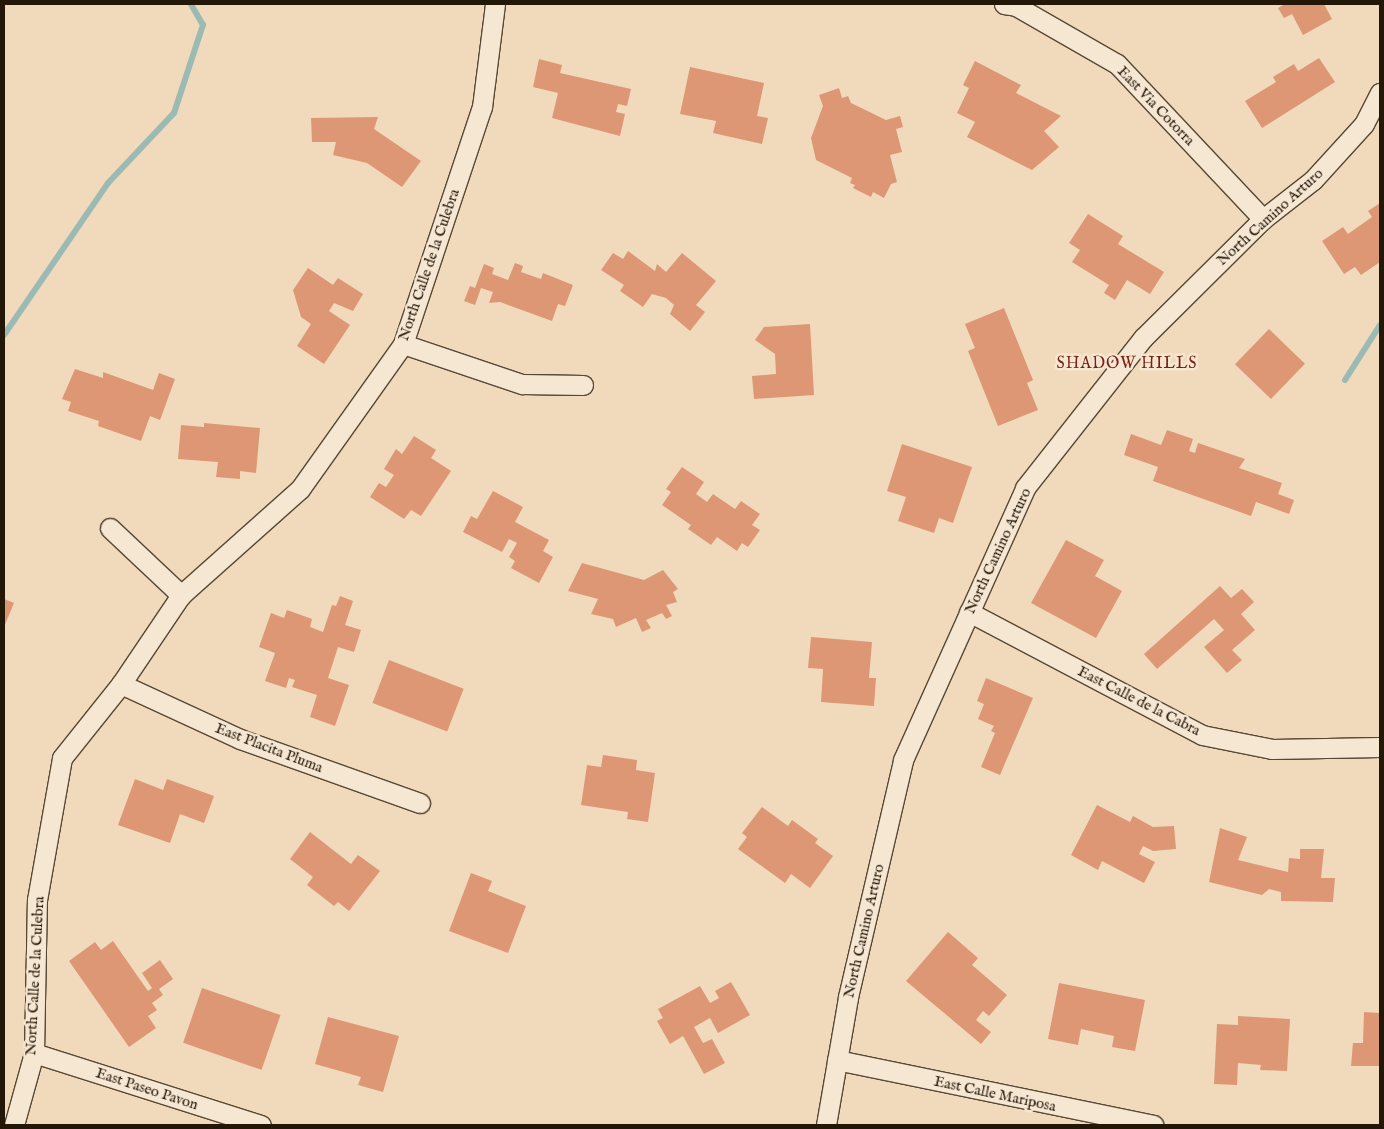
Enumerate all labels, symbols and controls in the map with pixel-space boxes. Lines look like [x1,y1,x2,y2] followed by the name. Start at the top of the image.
[1114,62,1198,150] street label: East Via Cotorra
[1213,165,1327,269] street label: North Camino Arturo
[395,187,463,343] street label: North Calle de la Culebra
[1055,354,1199,374] district label: SHADOW HILLS
[961,485,1035,617] street label: North Camino Arturo
[1075,662,1203,740] street label: East Calle de la Cabra
[213,719,325,777] street label: East Placita Pluma
[840,862,888,1000] street label: North Camino Arturo
[22,896,48,1056] street label: North Calle de la Culebra
[94,1064,200,1114] street label: East Paseo Pavon
[932,1072,1058,1116] street label: East Calle Mariposa

